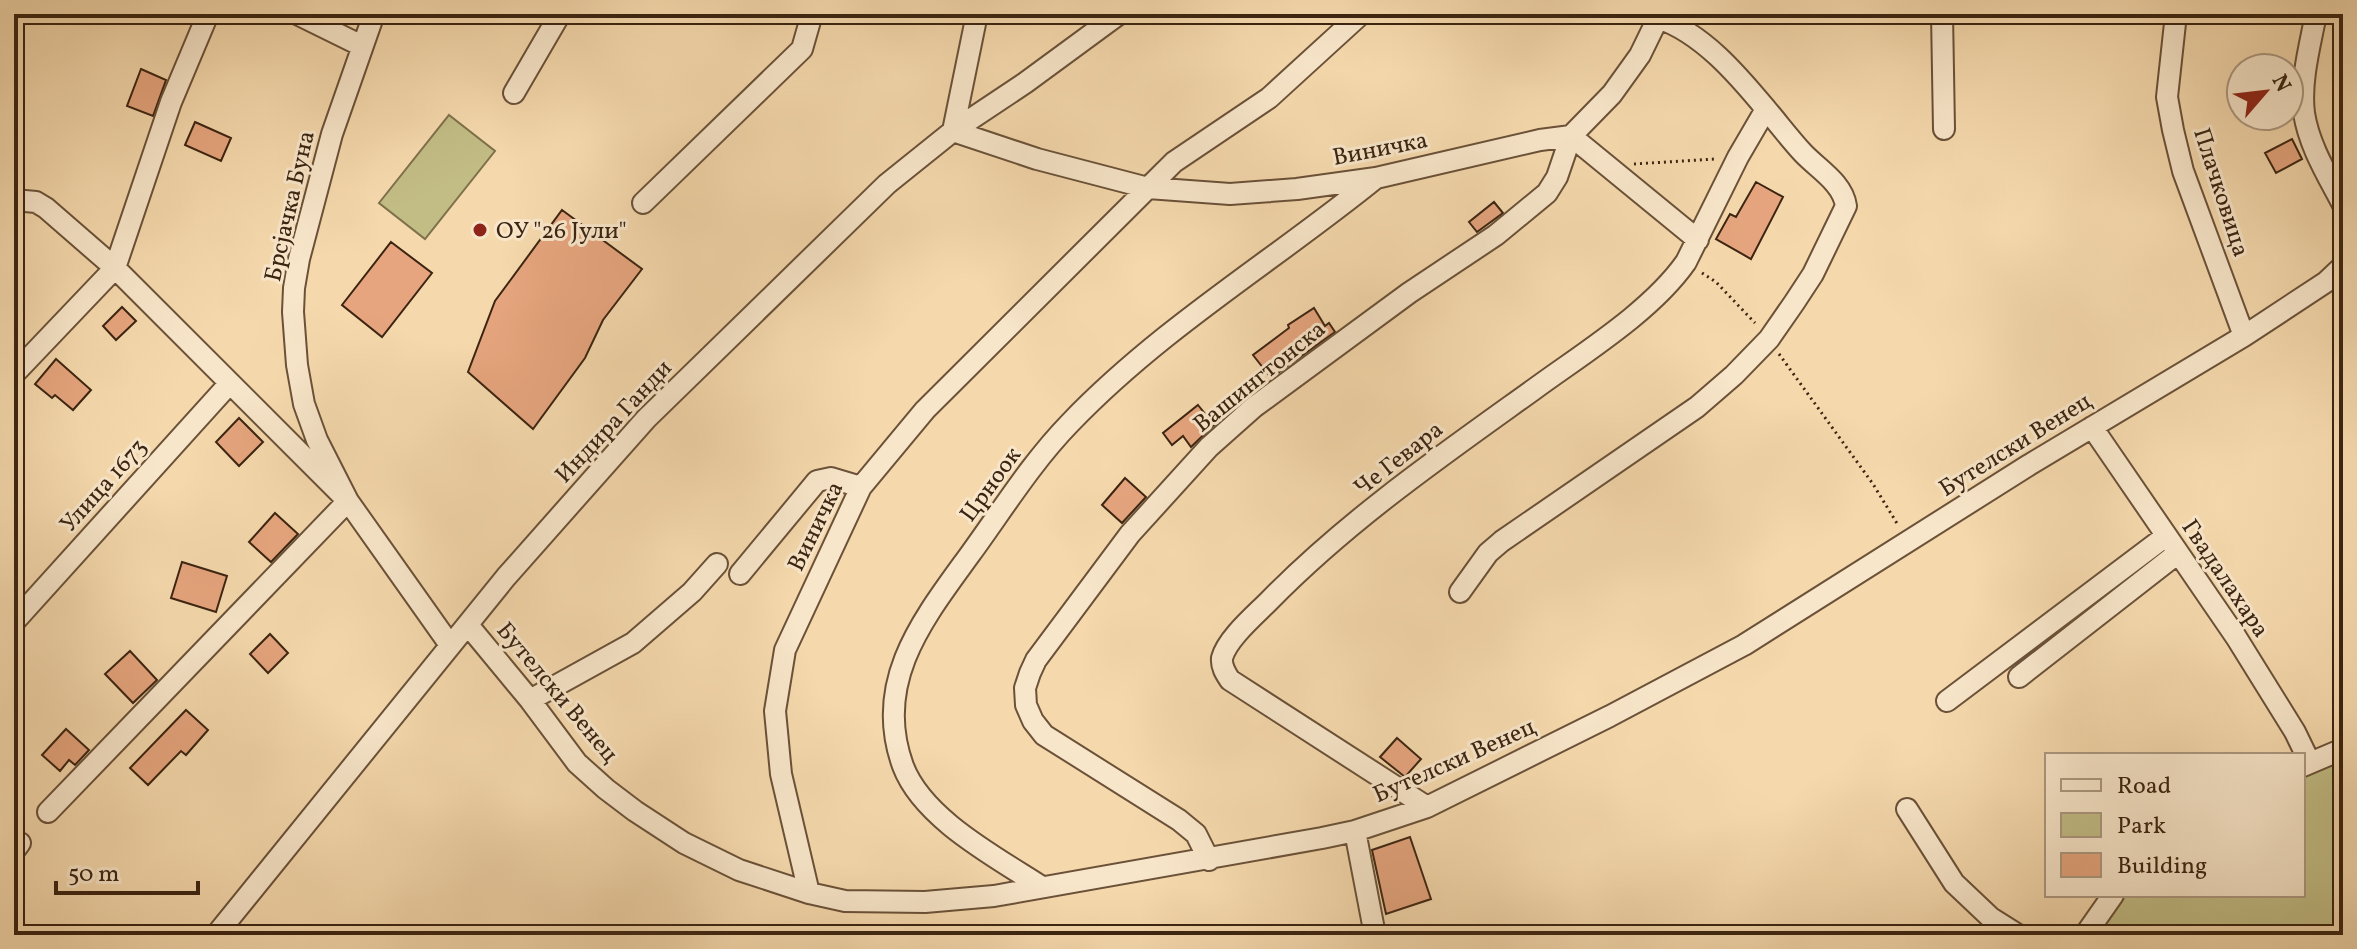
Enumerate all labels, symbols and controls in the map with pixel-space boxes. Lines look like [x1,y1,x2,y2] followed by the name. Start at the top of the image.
[2225,52,2305,132] north arrow
[2263,69,2298,98] text: N
[1330,124,1431,176] street label: Виничка
[2183,124,2257,261] street label: Плачковица
[257,128,325,285] street label: Брсјачка Буна
[496,215,627,249] place label: ОУ "26 Јули"
[471,221,489,239] marker: ОУ "26 Јули"
[1187,314,1334,442] street label: Вашингтонска
[548,353,681,492] street label: Индира Ганди
[1933,385,2099,506] street label: Бутелски Венец
[1347,414,1451,505] street label: Че Гевара
[53,432,156,541] street label: Улица 1673
[953,440,1031,530] street label: Црноок
[780,476,853,578] street label: Виничка
[2172,513,2277,645] street label: Гвадалахара
[487,616,626,771] street label: Бутелски Венец
[1368,711,1542,813] street label: Бутелски Венец
[2045,753,2305,897] legend
[2117,770,2171,804] text: Road
[2117,810,2166,844] text: Park
[56,845,198,895] scale bar
[2117,850,2207,884] text: Building
[68,858,120,892] text: 50 m

